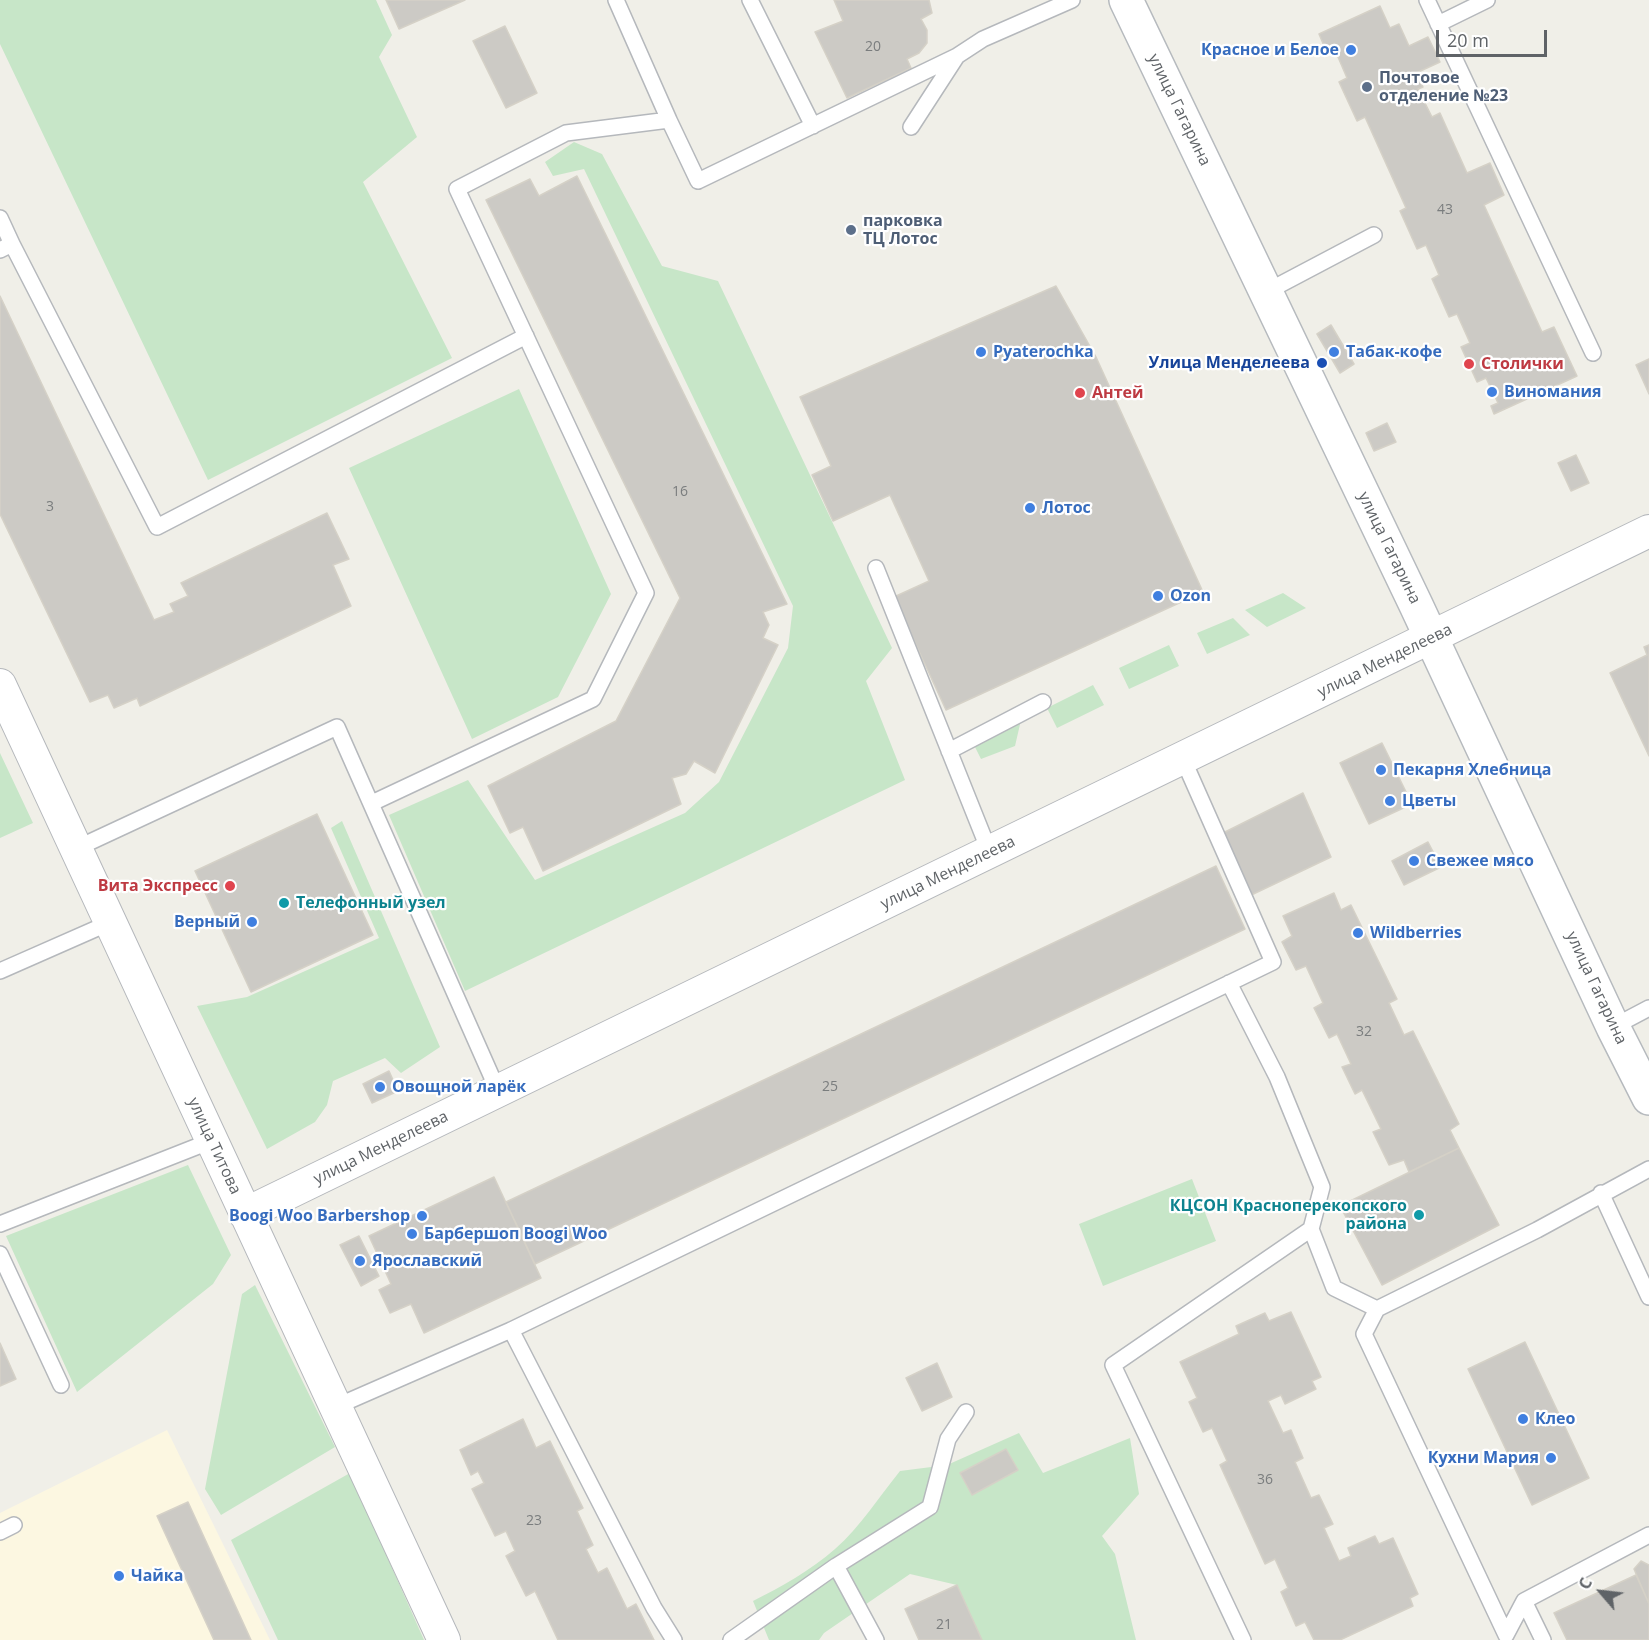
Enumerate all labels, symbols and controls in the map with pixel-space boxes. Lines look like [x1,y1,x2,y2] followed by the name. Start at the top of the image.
[1439,18,1550,56] scale bar
[1447,28,1489,52] text: 20 m
[865,39,881,55] house number: 20
[1201,40,1339,60] place label: Красное и Белое
[1344,43,1358,57] marker: Красное и Белое
[1144,51,1214,169] street label: улица Гагарина
[1379,68,1508,106] place label: Почтовое отделение №23
[1360,80,1374,94] marker: Почтовое отделение №23
[1437,202,1453,218] house number: 43
[863,211,943,249] place label: парковка ТЦ Лотос
[844,223,858,237] marker: парковка ТЦ Лотос
[993,342,1094,362] place label: Pyaterochka
[1346,342,1442,362] place label: Табак-кофе
[974,345,988,359] marker: Pyaterochka
[1327,345,1341,359] marker: Табак-кофе
[1149,353,1310,373] place label: Улица Менделеева
[1481,354,1564,374] place label: Столички
[1315,356,1329,370] marker: Улица Менделеева
[1462,357,1476,371] marker: Столички
[1504,382,1602,402] place label: Виномания
[1092,383,1143,403] place label: Антей
[1485,385,1499,399] marker: Виномания
[1073,386,1087,400] marker: Антей
[672,484,688,500] house number: 16
[1354,489,1424,607] street label: улица Гагарина
[1042,498,1091,518] place label: Лотос
[46,499,54,515] house number: 3
[1023,501,1037,515] marker: Лотос
[1170,586,1211,606] place label: Ozon
[1151,589,1165,603] marker: Ozon
[1315,620,1455,702] street label: улица Менделеева
[1393,760,1551,780] place label: Пекарня Хлебница
[1374,763,1388,777] marker: Пекарня Хлебница
[1402,791,1456,811] place label: Цветы
[1383,794,1397,808] marker: Цветы
[878,832,1018,914] street label: улица Менделеева
[1426,851,1534,871] place label: Свежее мясо
[1407,854,1421,868] marker: Свежее мясо
[98,876,218,896] place label: Вита Экспресс
[223,879,237,893] marker: Вита Экспресс
[296,893,446,913] place label: Телефонный узел
[277,896,291,910] marker: Телефонный узел
[174,912,240,932] place label: Верный
[245,915,259,929] marker: Верный
[1370,923,1462,943] place label: Wildberries
[1351,926,1365,940] marker: Wildberries
[1561,928,1631,1048] street label: улица Гагарина
[1356,1024,1372,1040] house number: 32
[392,1077,526,1097] place label: Овощной ларёк
[822,1079,838,1095] house number: 25
[373,1080,387,1094] marker: Овощной ларёк
[183,1095,245,1197] street label: улица Титова
[311,1107,451,1189] street label: улица Менделеева
[1170,1196,1407,1234] place label: КЦСОН Красноперекопского района
[229,1206,410,1226] place label: Boogi Woo Barbershop
[1412,1208,1426,1222] marker: КЦСОН Красноперекопского района
[415,1209,429,1223] marker: Boogi Woo Barbershop
[424,1224,607,1244] place label: Барбершоп Boogi Woo
[405,1227,419,1241] marker: Барбершоп Boogi Woo
[372,1251,482,1271] place label: Ярославский
[353,1254,367,1268] marker: Ярославский
[1535,1409,1575,1429] place label: Клео
[1516,1412,1530,1426] marker: Клео
[1428,1448,1539,1468] place label: Кухни Мария
[1544,1451,1558,1465] marker: Кухни Мария
[1257,1472,1273,1488] house number: 36
[526,1513,542,1529] house number: 23
[1571,1562,1631,1622] north arrow
[131,1566,183,1586] place label: Чайка
[112,1569,126,1583] marker: Чайка
[1573,1574,1597,1593] text: С
[936,1617,952,1633] house number: 21

